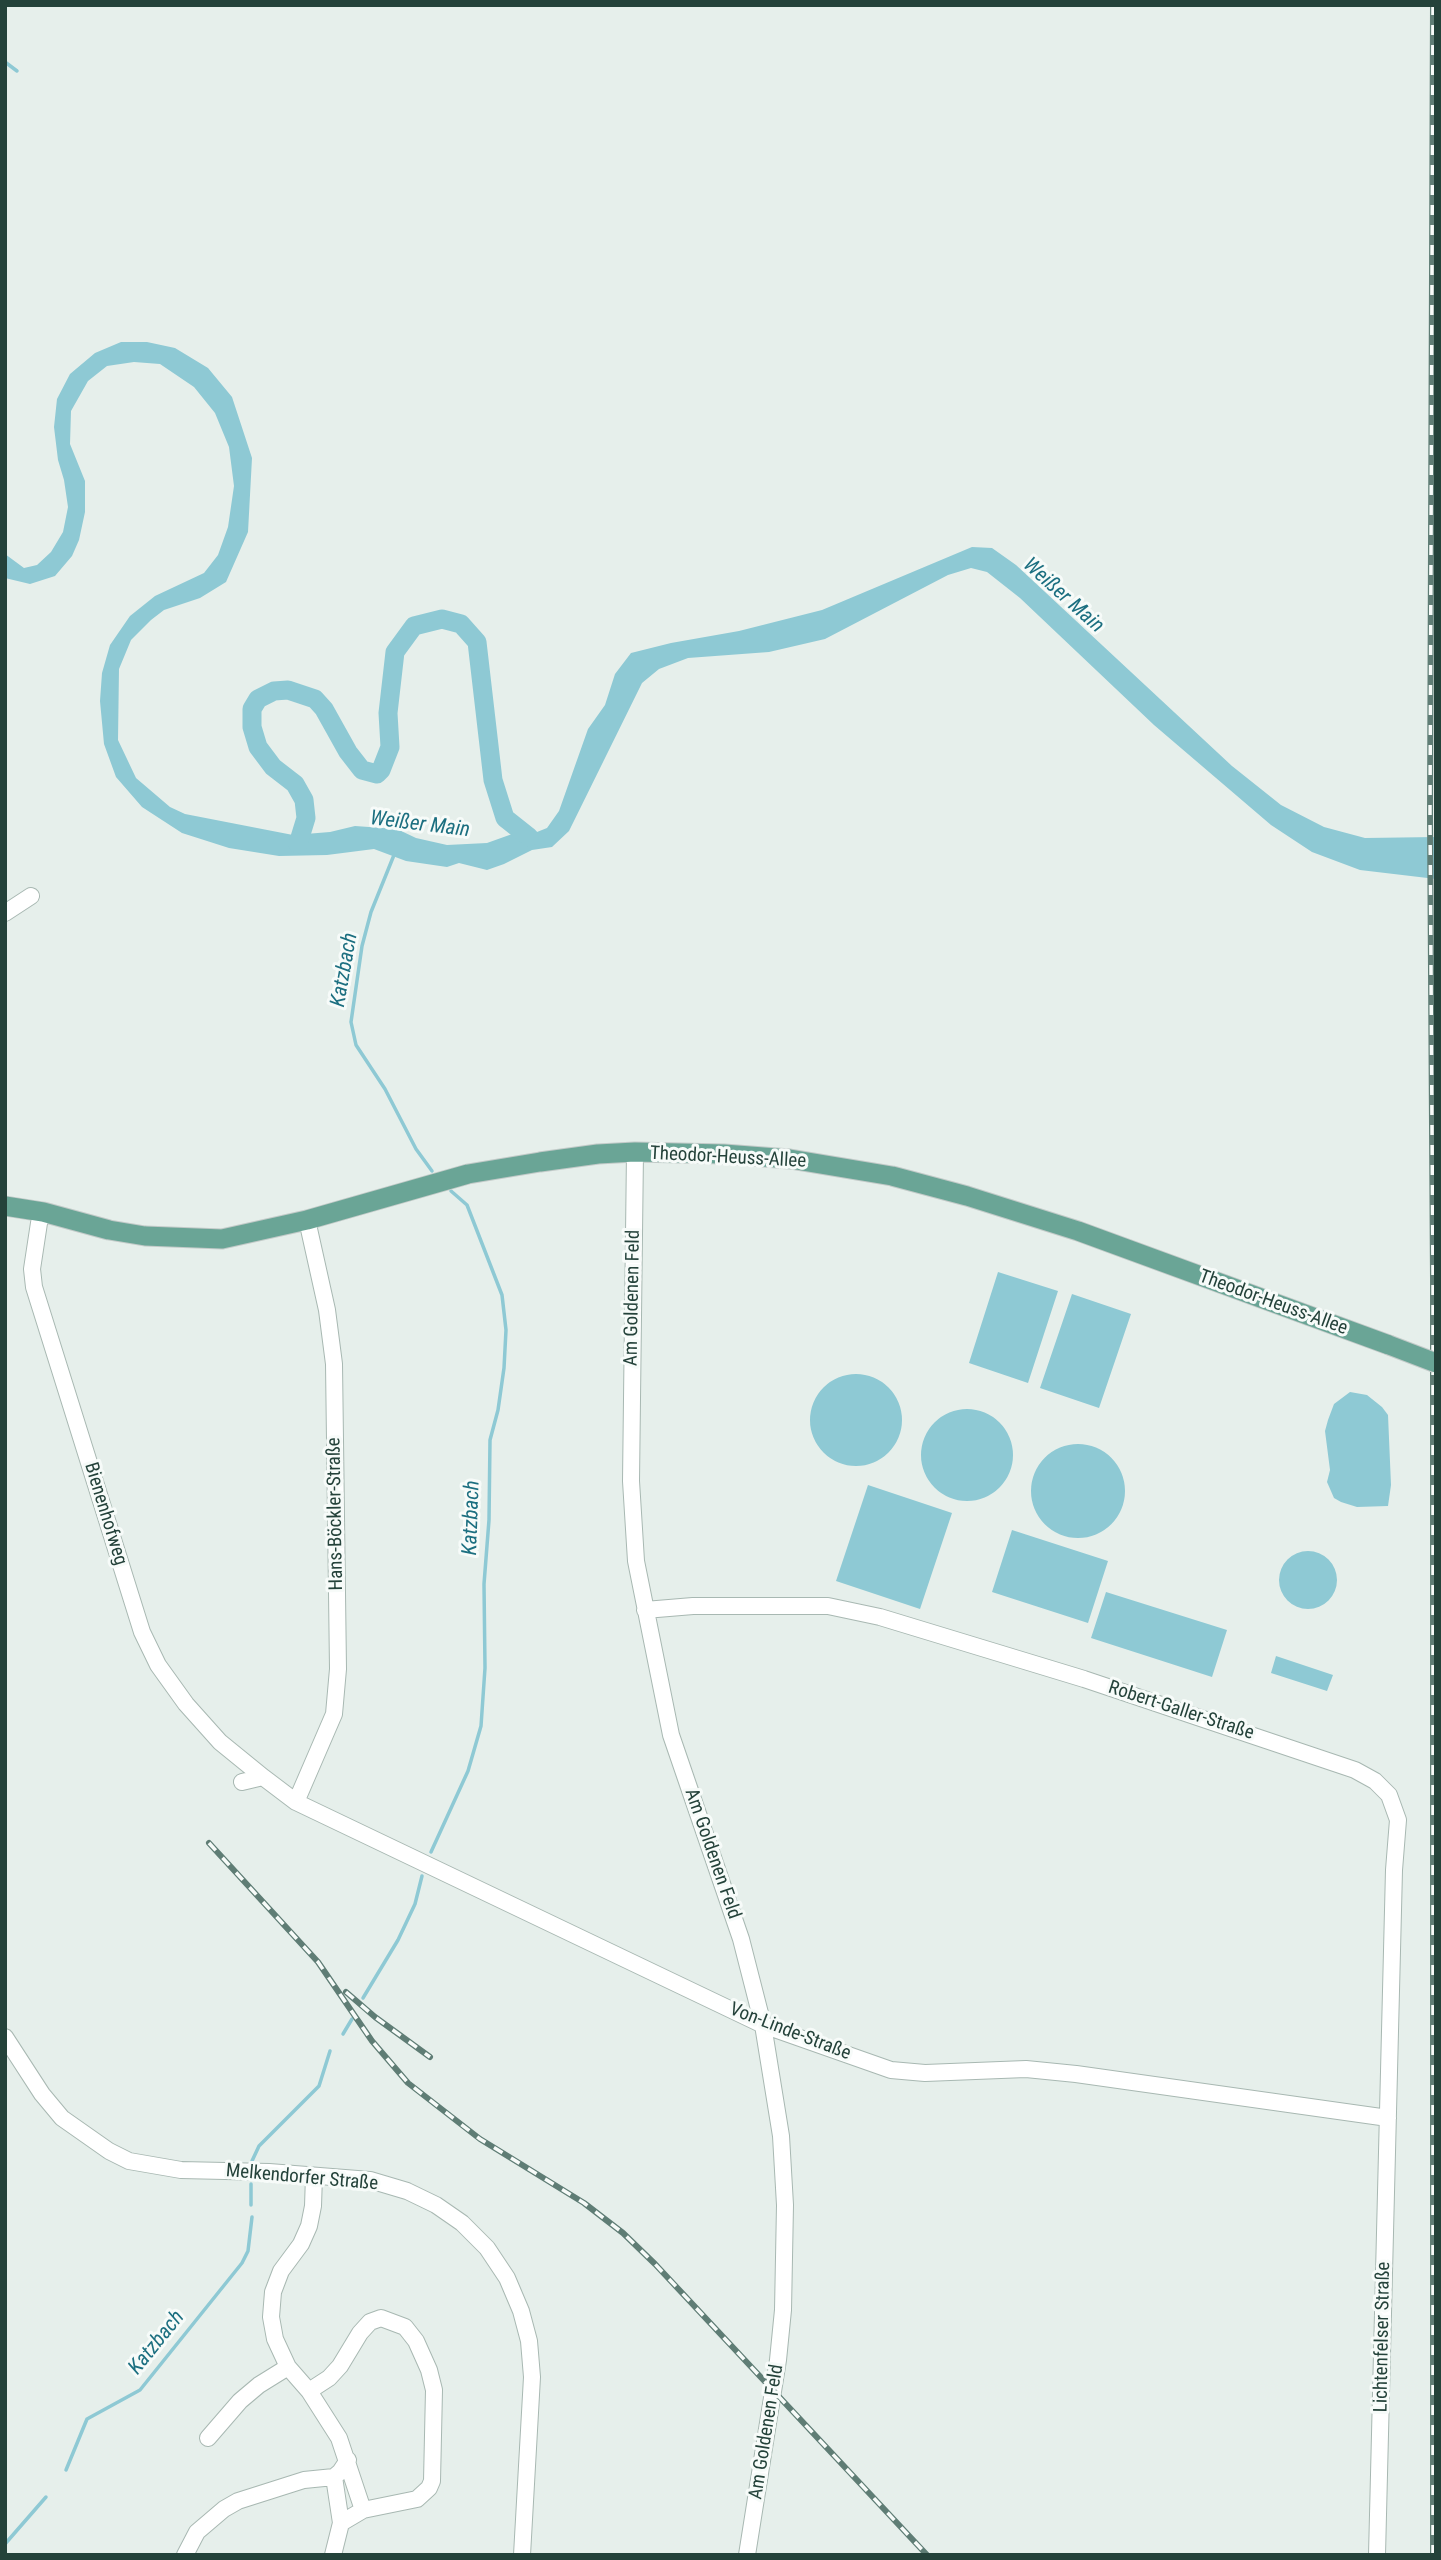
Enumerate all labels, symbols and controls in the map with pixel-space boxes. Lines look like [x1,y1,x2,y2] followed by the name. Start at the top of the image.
[1017,553,1109,639] water label: Weißer Main
[369,806,471,844] water label: Weißer Main
[326,931,364,1009] water label: Katzbach
[649,1143,807,1173] street label: Theodor-Heuss-Allee
[620,1230,646,1366] street label: Am Goldenen Feld
[1196,1266,1350,1340] street label: Theodor-Heuss-Allee
[323,1437,349,1591] street label: Hans-Böckler-Straße
[79,1460,131,1568] street label: Bienenhofweg
[458,1480,486,1556] water label: Katzbach
[1105,1677,1257,1745] street label: Robert-Galler-Straße
[679,1786,745,1922] street label: Am Goldenen Feld
[726,1998,854,2066] street label: Von-Linde-Straße
[225,2160,379,2196] street label: Melkendorfer Straße
[1370,2261,1396,2413] street label: Lichtenfelser Straße
[124,2306,190,2380] water label: Katzbach
[745,2363,789,2501] street label: Am Goldenen Feld

